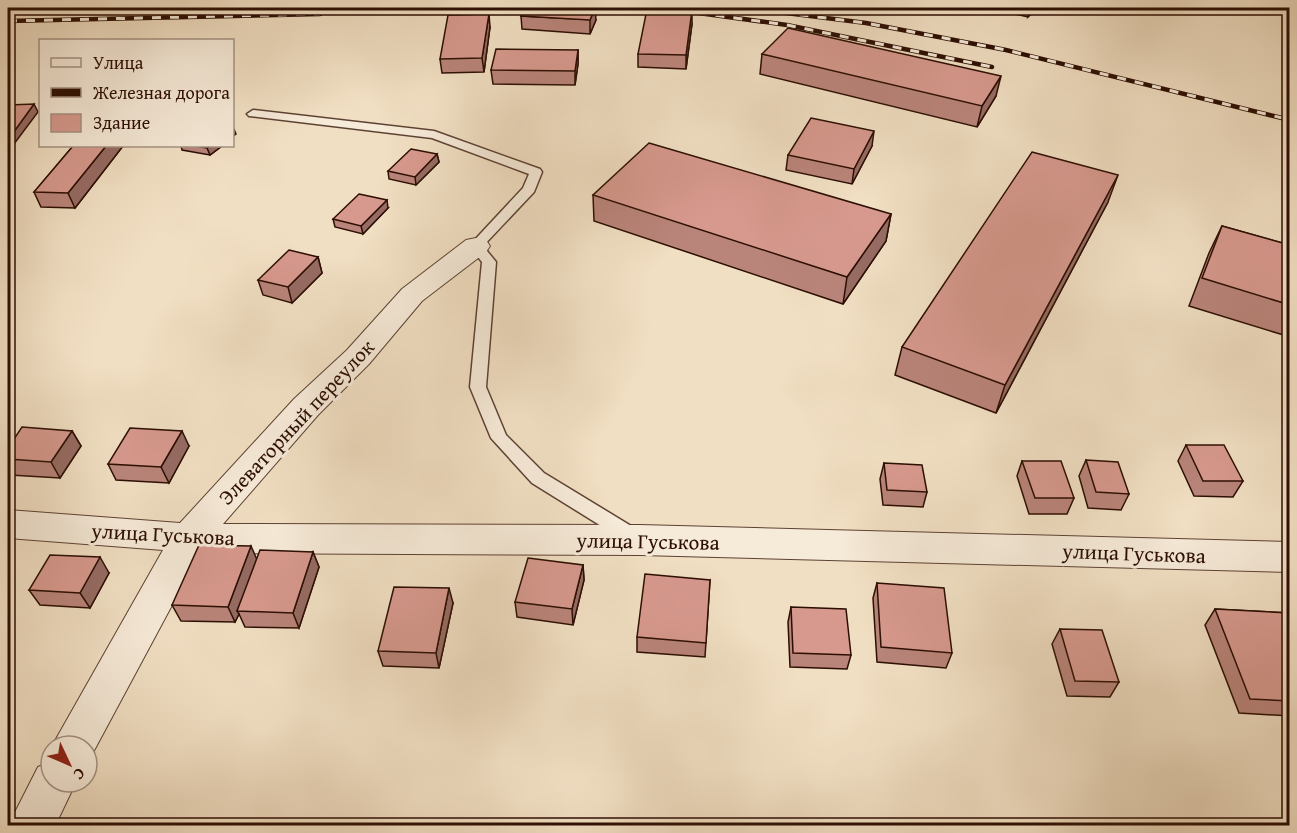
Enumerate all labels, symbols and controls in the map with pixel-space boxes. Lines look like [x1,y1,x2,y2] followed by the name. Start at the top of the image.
[39,39,234,147] legend
[93,49,144,76] text: Улица
[92,79,230,106] text: Железная дорога
[93,109,150,136] text: Здание
[211,332,381,512] street label: Элеваторный переулок
[90,515,235,553] street label: улица Гуськова
[575,524,720,558] street label: улица Гуськова
[1061,535,1206,571] street label: улица Гуськова
[39,734,99,794] north arrow
[68,763,92,786] text: С

